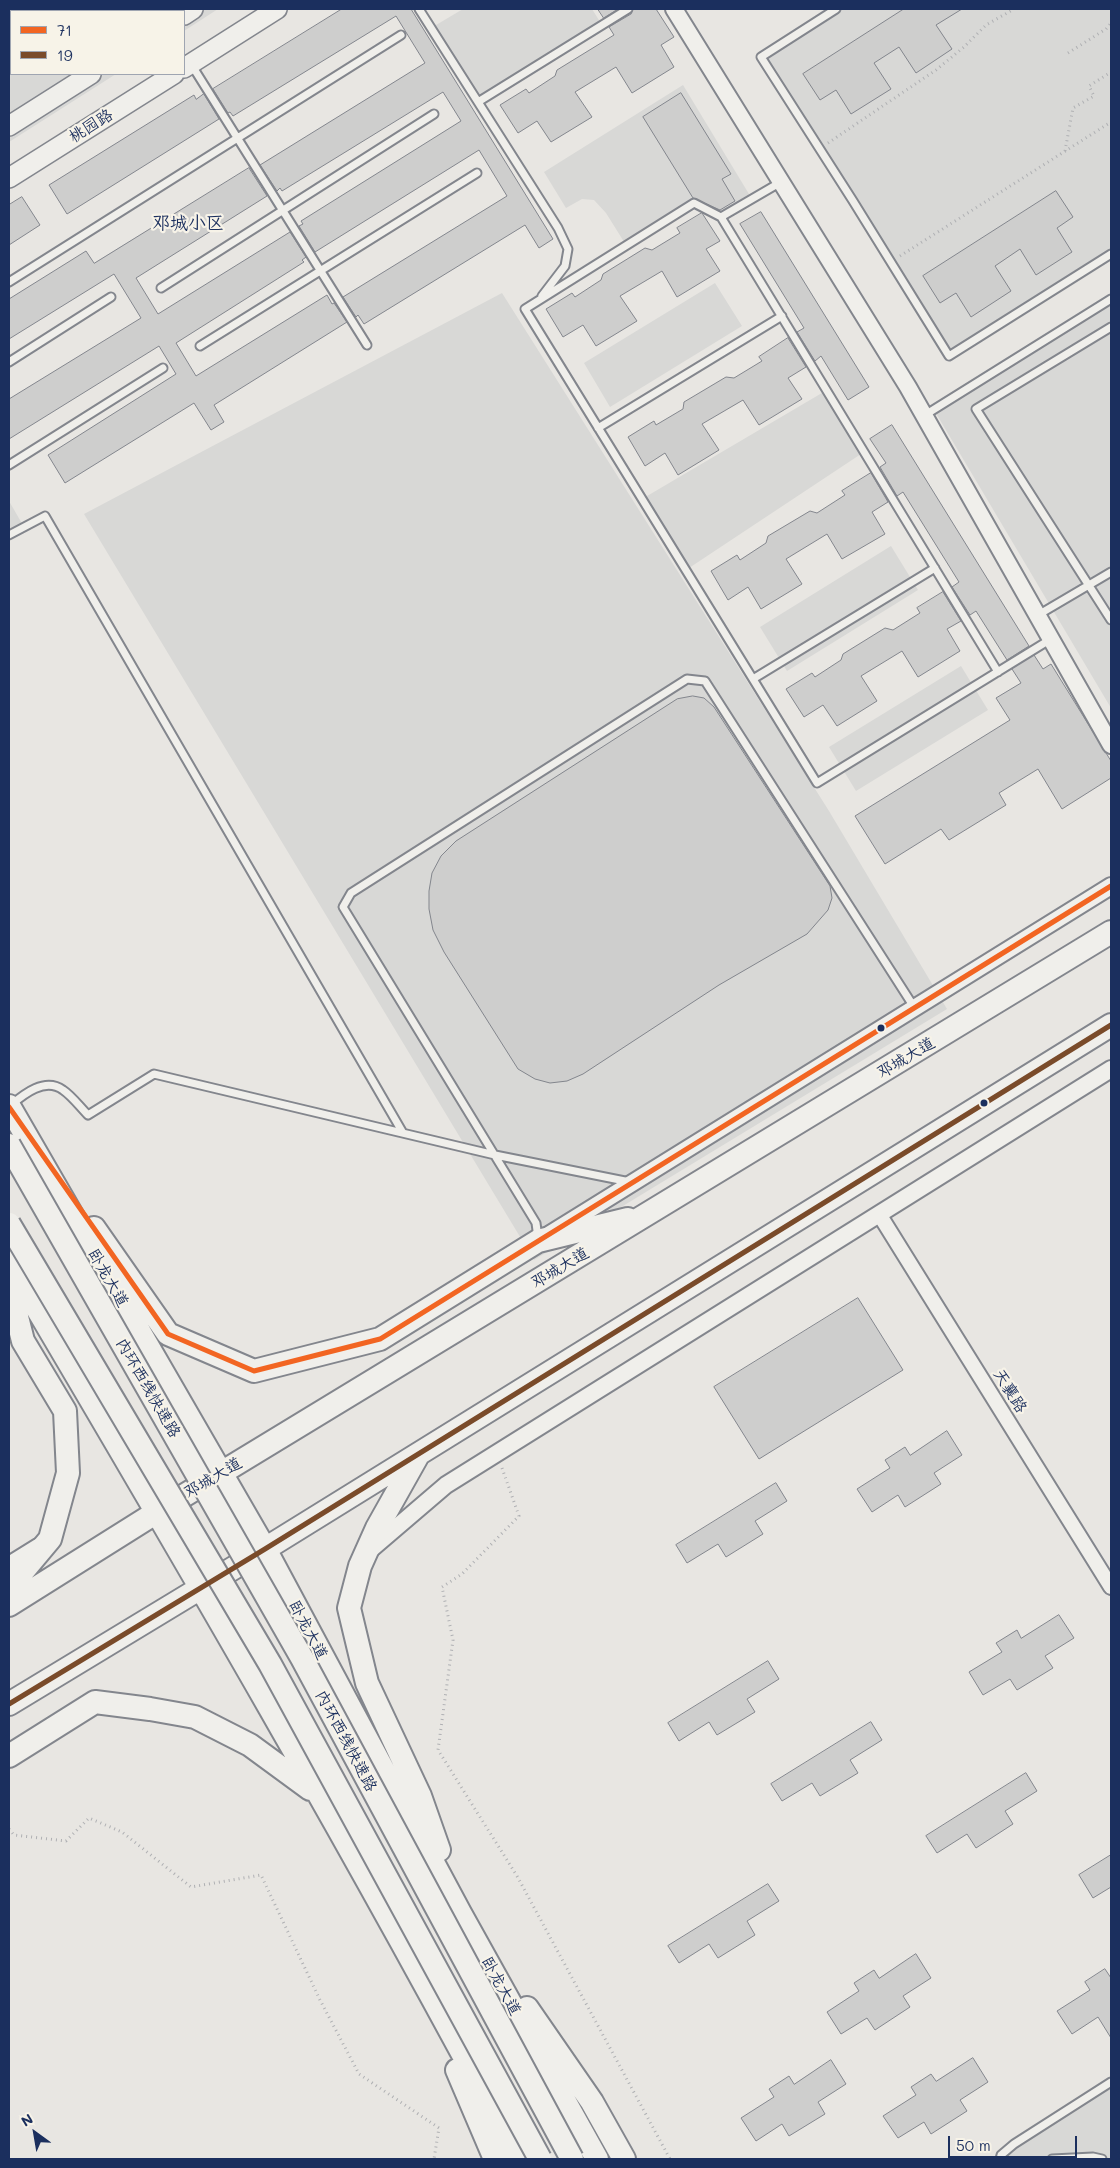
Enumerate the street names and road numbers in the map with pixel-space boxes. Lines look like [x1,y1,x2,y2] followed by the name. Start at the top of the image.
[66,105,116,147] street label: 桃园路
[874,1033,938,1083] street label: 邓城大道
[528,1243,592,1293] street label: 邓城大道
[84,1245,132,1311] street label: 卧龙大道
[112,1335,184,1441] street label: 内环西线快速路
[989,1366,1031,1416] street label: 天襄路
[181,1453,245,1503] street label: 邓城大道
[285,1597,331,1663] street label: 卧龙大道
[311,1687,381,1795] street label: 内环西线快速路
[477,1953,525,2019] street label: 卧龙大道

